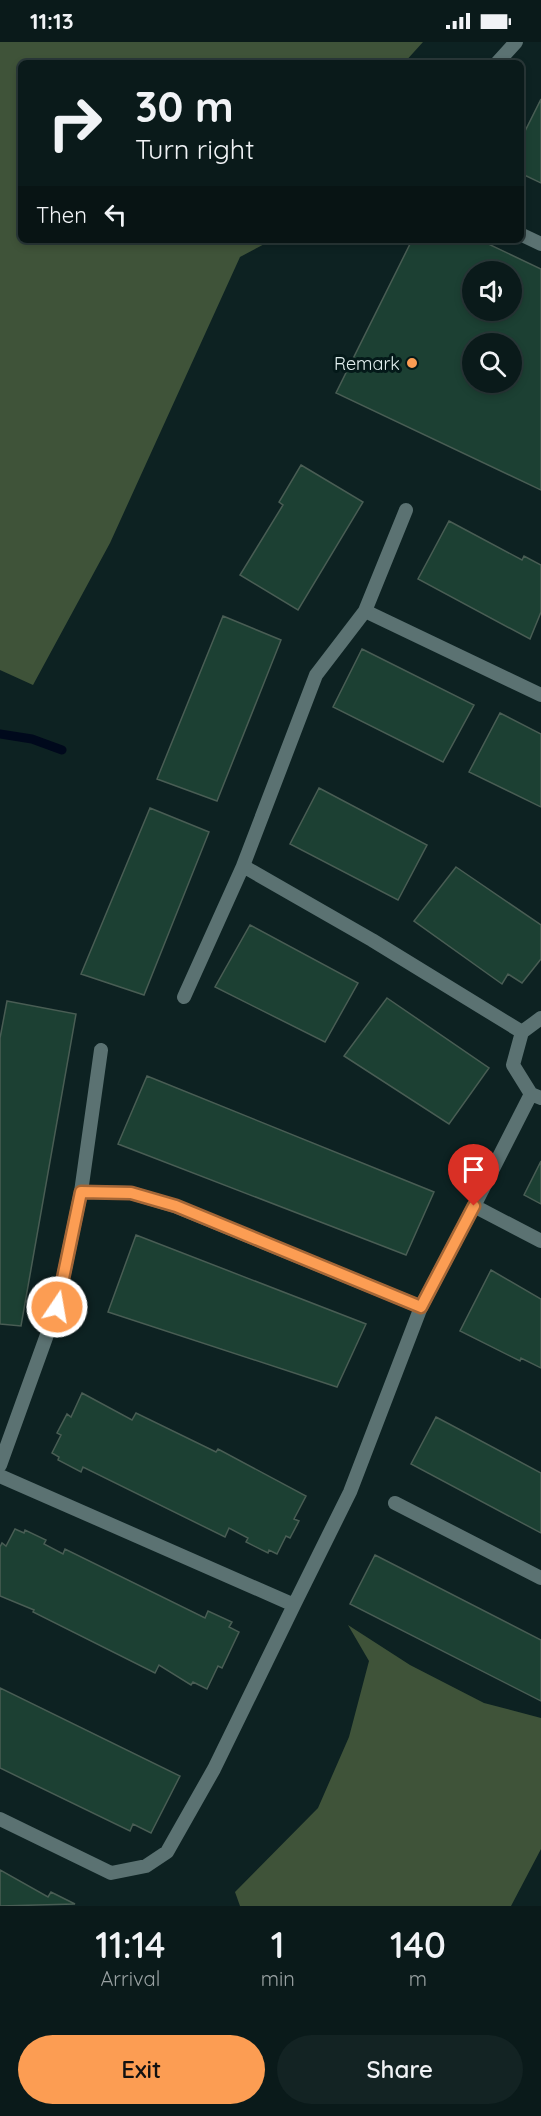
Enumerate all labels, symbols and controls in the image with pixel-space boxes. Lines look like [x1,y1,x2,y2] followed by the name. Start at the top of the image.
[30,7,74,35] text: 11:13
[135,80,234,133] text: 30 m
[36,84,114,162] icon: right
[135,132,254,166] text: Turn right
[99,198,132,231] icon: left
[36,201,87,229] text: Then
[462,261,522,393] map controls
[462,261,522,321] button: sound
[462,333,522,393] button: search
[334,352,400,375] place label: Remark
[405,356,419,370] marker: Remark
[448,1144,499,1206] pin
[457,1153,490,1186] icon: arrive
[25,1275,89,1339] position arrow
[95,1922,166,1967] text: 11:14
[271,1922,285,1967] text: 1
[390,1922,446,1967] text: 140
[100,1966,160,1991] text: Arrival
[261,1966,295,1991] text: min
[409,1966,427,1991] text: m
[18,2035,265,2104] button: Exit
[277,2035,523,2104] button: Share

